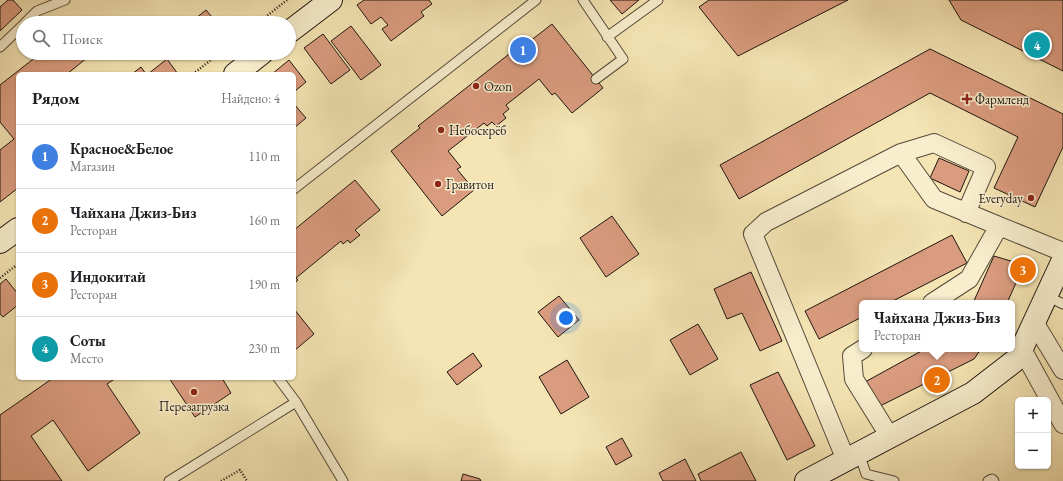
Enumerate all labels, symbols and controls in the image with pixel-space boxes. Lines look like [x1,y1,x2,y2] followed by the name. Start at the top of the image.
[16,16,296,60] search box
[30,27,52,49] icon: search
[62,29,103,48] text: Поиск
[1024,30,1050,60] pin: 4
[510,35,536,65] pin: 1
[484,78,512,95] place label: Ozon
[471,81,481,91] marker: Ozon
[32,87,80,109] text: Рядом
[221,90,280,107] text: Найдено: 4
[975,91,1029,108] place label: Фармленд
[962,94,972,104] marker: Фармленд
[449,122,506,139] place label: Небоскрёб
[436,125,446,135] marker: Небоскрёб
[70,139,173,158] text: Красное&Белое
[42,148,48,165] text: 1
[249,148,280,165] text: 110 m
[70,158,115,175] text: Магазин
[446,176,494,193] place label: Гравитон
[433,179,443,189] marker: Гравитон
[979,190,1023,207] place label: Everyday
[1026,193,1036,203] marker: Everyday
[70,203,196,222] text: Чайхана Джиз-Биз
[42,212,48,229] text: 2
[249,212,280,229] text: 160 m
[70,222,117,239] text: Ресторан
[1010,255,1036,285] pin: 3
[70,267,146,286] text: Индокитай
[42,276,48,293] text: 3
[249,276,280,293] text: 190 m
[70,286,117,303] text: Ресторан
[859,300,1015,352] popup
[556,308,576,328] your location
[874,308,1000,327] text: Чайхана Джиз-Биз
[874,327,921,344] text: Ресторан
[70,331,106,350] text: Соты
[42,340,48,357] text: 4
[249,340,280,357] text: 230 m
[70,350,103,367] text: Место
[924,365,950,395] pin: 2
[189,387,199,397] marker: Перезагрузка
[1015,397,1051,469] map controls
[1015,397,1051,433] button: +
[159,398,230,415] place label: Перезагрузка
[1015,433,1051,469] button: −

